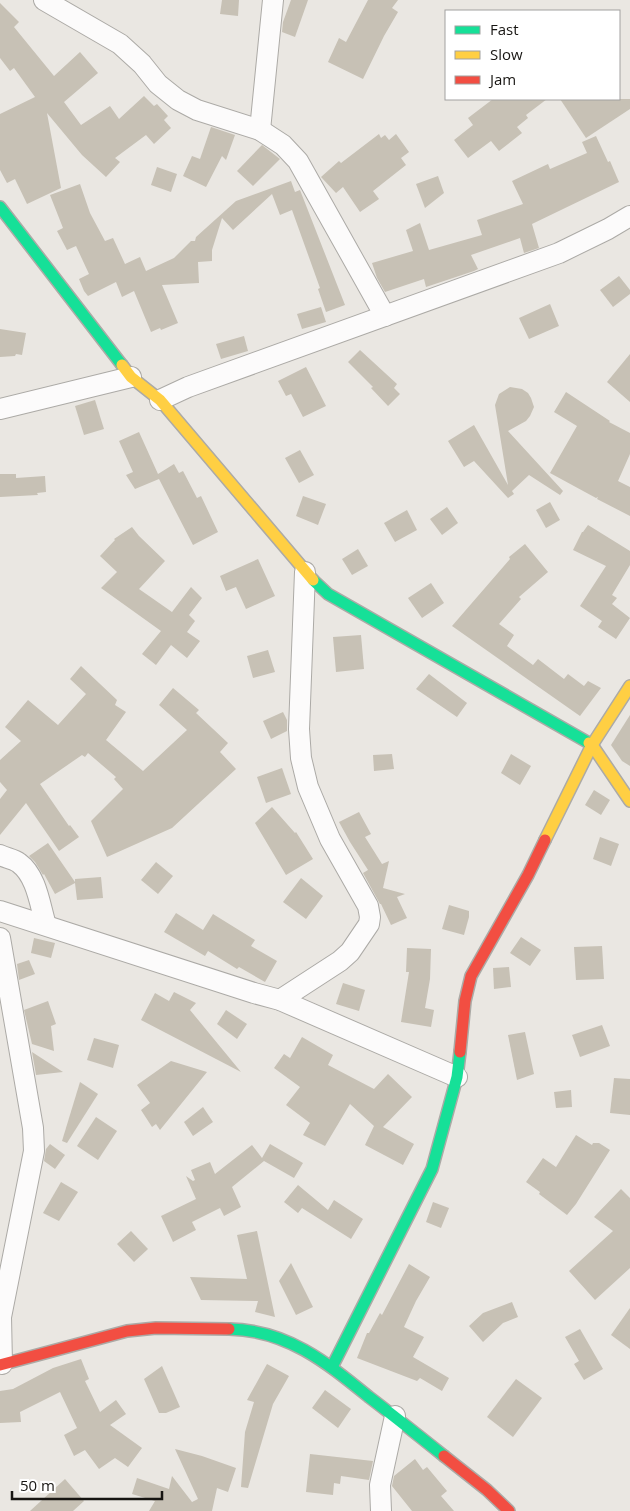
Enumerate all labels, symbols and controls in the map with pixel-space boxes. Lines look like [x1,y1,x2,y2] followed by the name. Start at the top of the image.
[445,10,620,100] legend
[490,19,519,39] text: Fast
[490,44,523,64] text: Slow
[488,69,516,89] text: Jam
[12,1468,162,1500] scale bar
[20,1475,55,1495] text: 50 m

